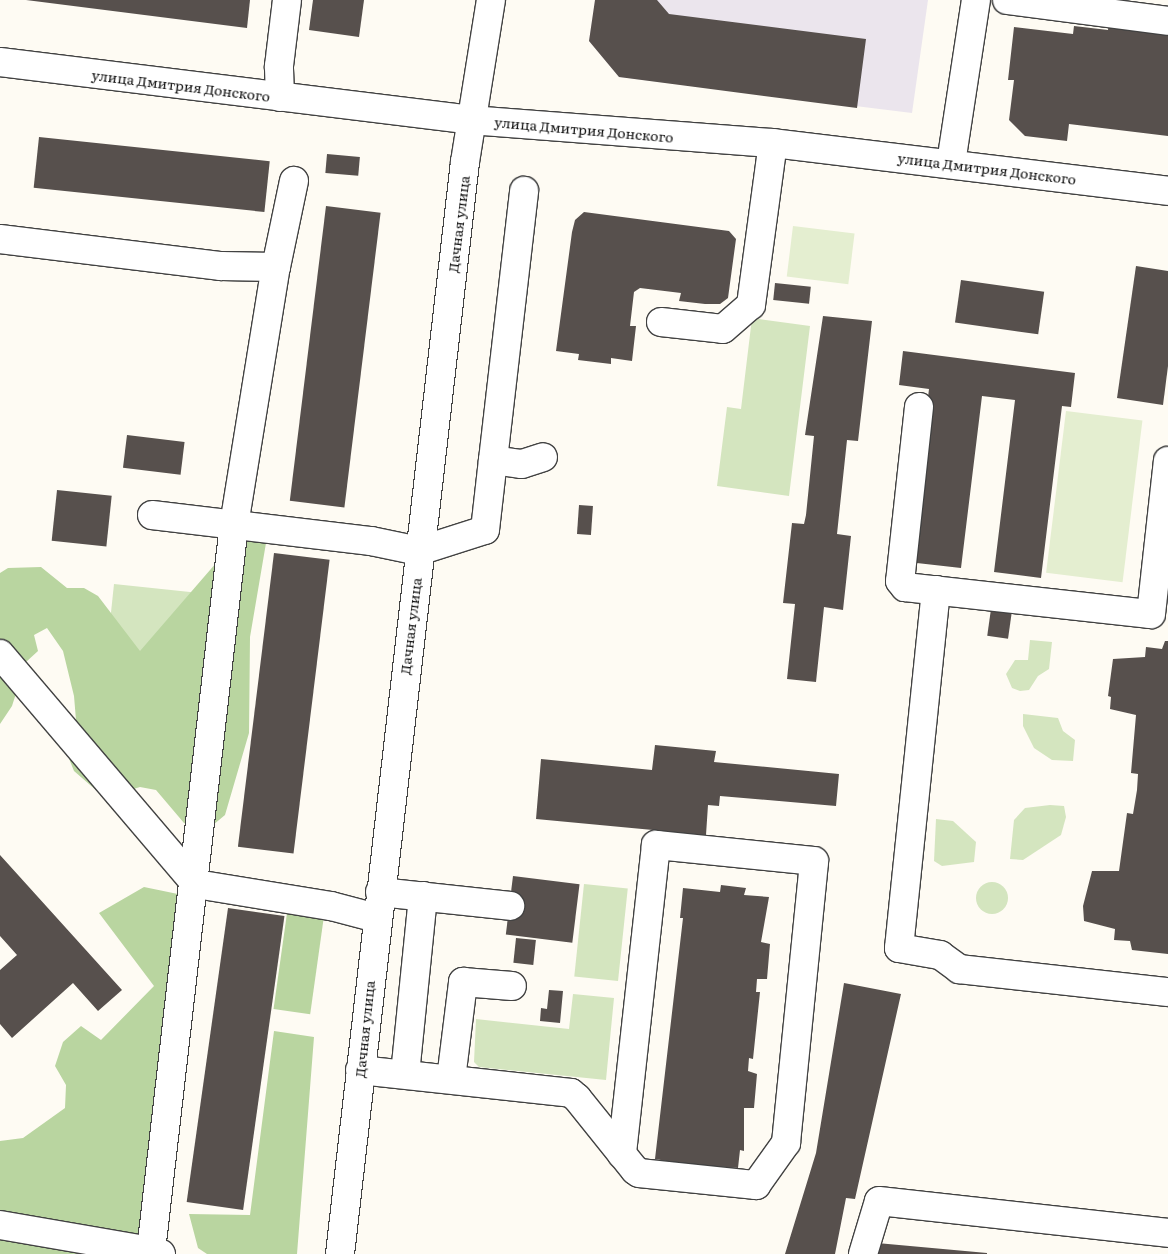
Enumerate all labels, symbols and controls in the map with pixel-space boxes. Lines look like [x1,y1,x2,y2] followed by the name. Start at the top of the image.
[91,66,271,104] street label: улица Дмитрия Донского
[494,113,674,145] street label: улица Дмитрия Донского
[897,149,1077,187] street label: улица Дмитрия Донского
[444,175,472,273] street label: Дачная улица
[396,577,424,675] street label: Дачная улица
[351,980,377,1078] street label: Дачная улица

